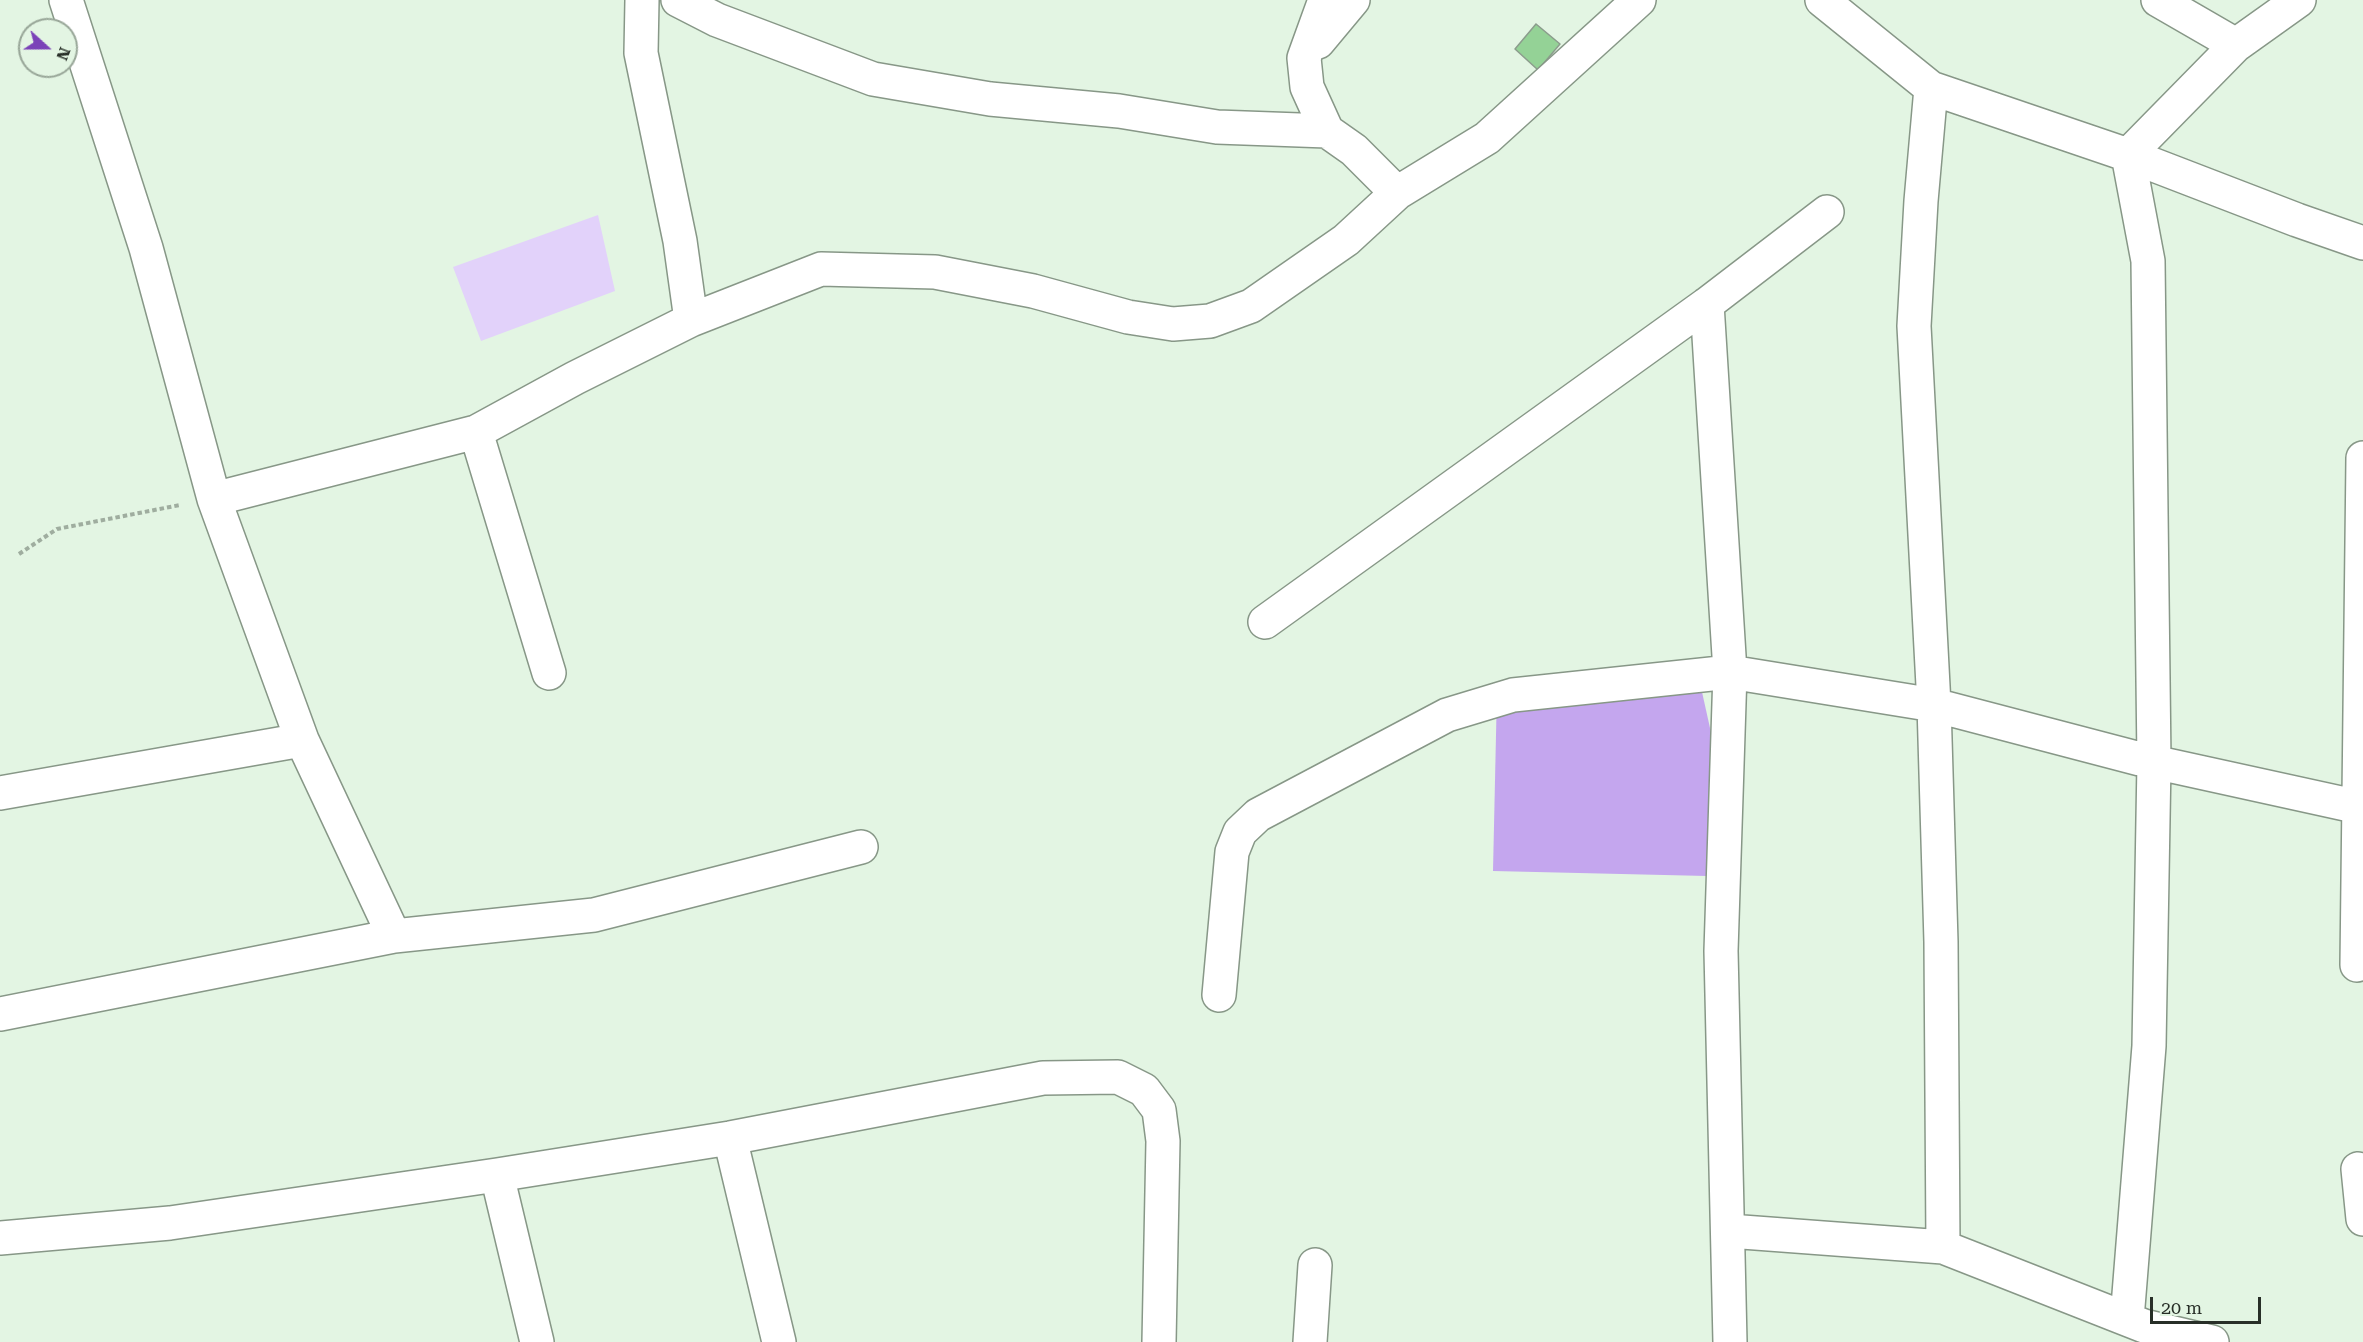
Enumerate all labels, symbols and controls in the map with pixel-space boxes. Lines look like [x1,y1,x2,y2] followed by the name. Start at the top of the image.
[18,18,78,78] north arrow
[52,45,74,63] text: N
[2153,1285,2264,1323] scale bar
[2161,1297,2202,1318] text: 20 m

